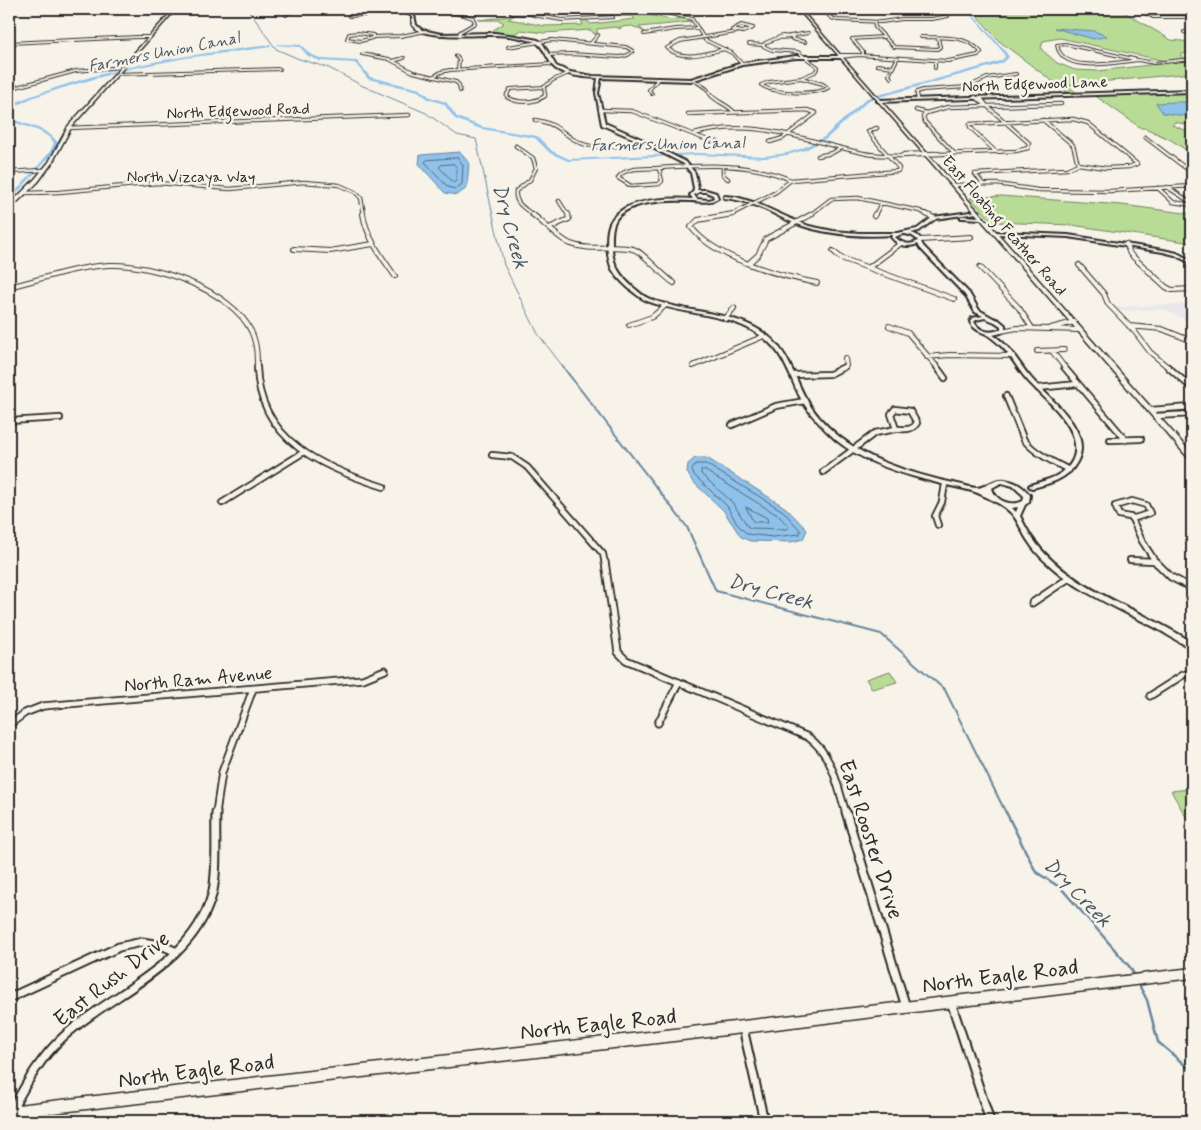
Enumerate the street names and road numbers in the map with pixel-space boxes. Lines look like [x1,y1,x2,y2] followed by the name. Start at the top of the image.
[962,71,1109,99] street label: North Edgewood Lane
[166,99,310,125] street label: North Edgewood Road
[936,151,1071,301] street label: East Floating Feather Road
[127,167,255,188] street label: North Vizcaya Way
[123,661,273,698] street label: North Ram Avenue
[831,756,909,923] street label: East Rooster Drive
[48,925,176,1034] street label: East Rush Drive
[921,954,1080,1001] street label: North Eagle Road
[519,1003,678,1048] street label: North Eagle Road
[117,1049,276,1096] street label: North Eagle Road

